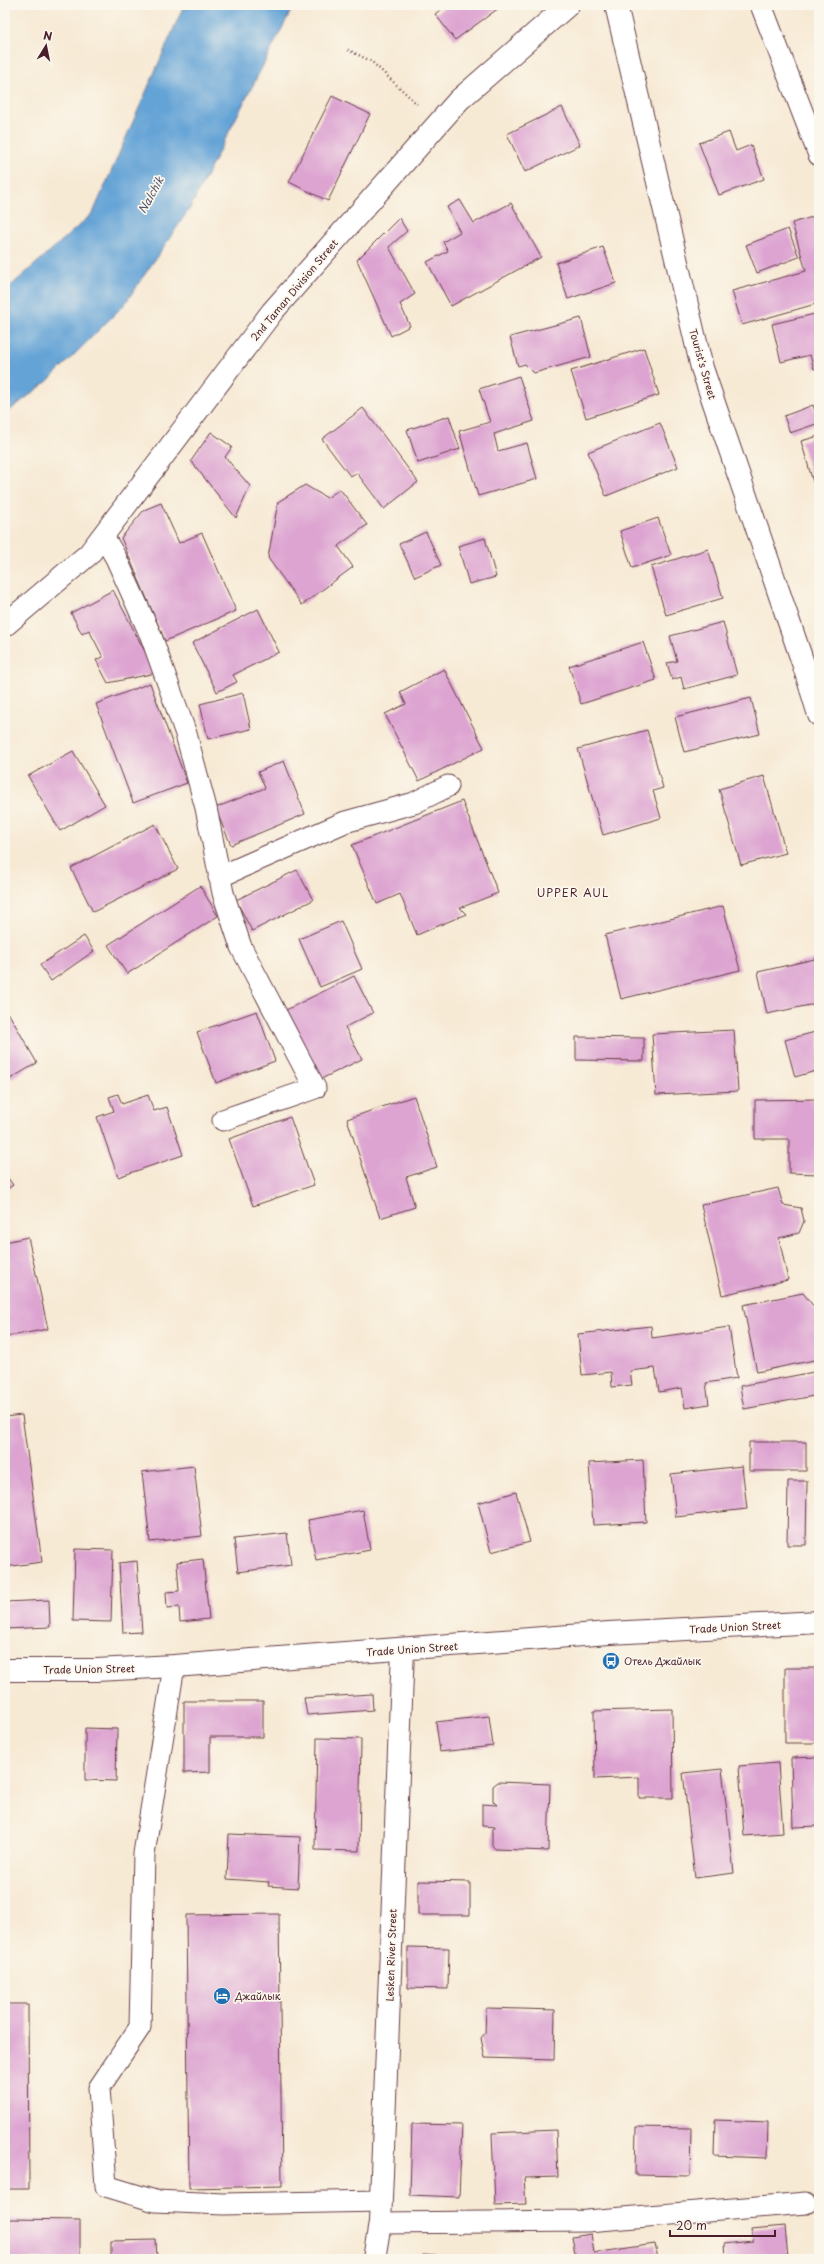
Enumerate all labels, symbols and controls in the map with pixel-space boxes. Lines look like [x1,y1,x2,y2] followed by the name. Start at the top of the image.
[26,26,66,66] north arrow
[42,27,54,45] text: N
[133,173,168,216] water label: Nalchik
[247,236,341,344] street label: 2nd Taman Division Street
[686,327,721,401] street label: Tourist's Street
[537,884,609,901] district label: UPPER AUL
[689,1617,781,1636] street label: Trade Union Street
[366,1638,458,1659] street label: Trade Union Street
[601,1651,621,1671] bus stop icon: Отель Джайлык
[624,1653,701,1668] place label: Отель Джайлык
[43,1660,135,1677] street label: Trade Union Street
[381,1908,400,2002] street label: Lesken River Street
[212,1986,232,2006] hotel icon: Джайлык
[234,1988,281,2003] place label: Джайлык
[670,2212,775,2238] scale bar
[676,2216,707,2234] text: 20 m

